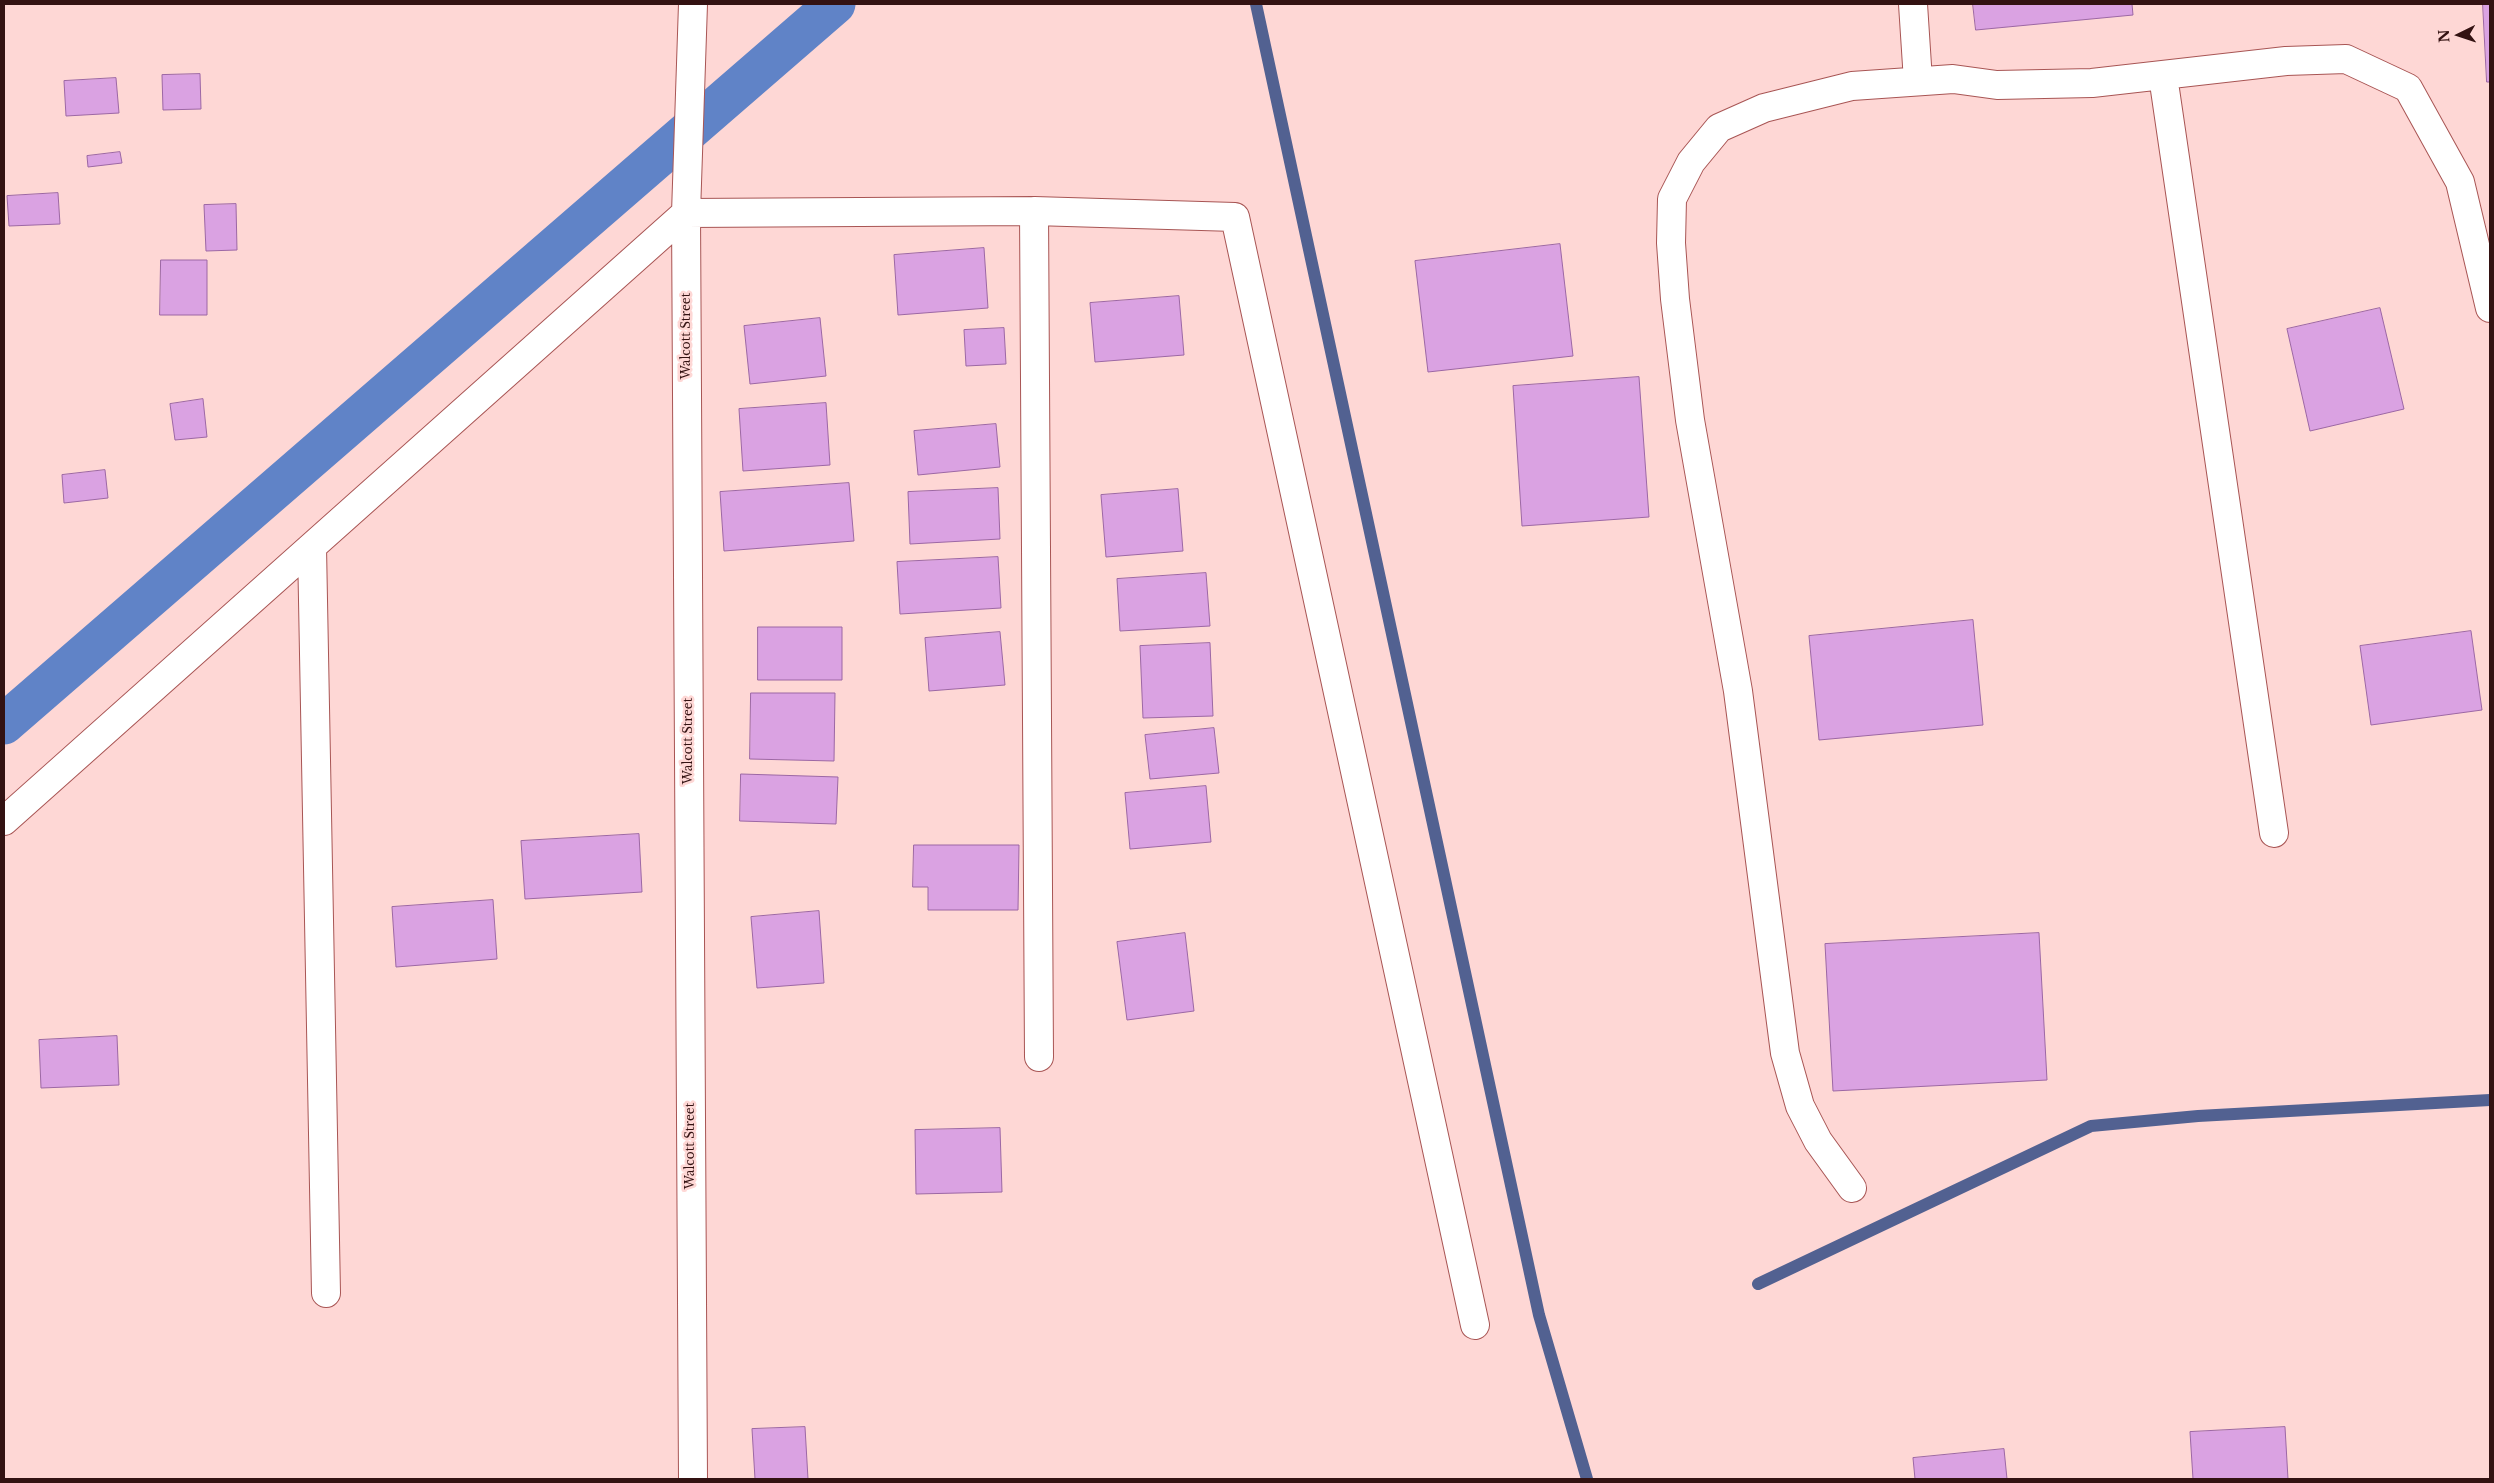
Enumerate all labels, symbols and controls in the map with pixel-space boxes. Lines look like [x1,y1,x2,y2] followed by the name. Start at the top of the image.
[2434,10,2484,60] north arrow
[2435,29,2453,43] text: N
[680,293,694,379] street label: Walcott Street
[682,698,696,784] street label: Walcott Street
[684,1103,698,1189] street label: Walcott Street

